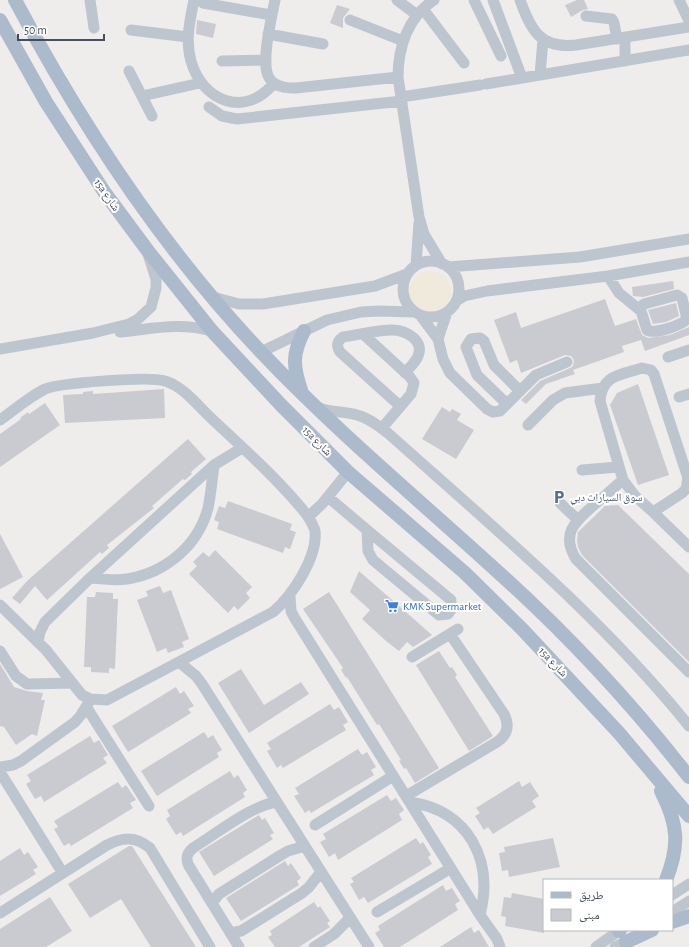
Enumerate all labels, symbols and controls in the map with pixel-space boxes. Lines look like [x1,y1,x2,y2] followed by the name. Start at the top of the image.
[18,16,104,42] scale bar
[24,24,47,36] text: 50 m
[91,177,122,214] street label: 15a شارع
[300,424,334,458] street label: 15a شارع
[551,489,567,505] parking icon: سوق السيارات دبي
[570,492,643,505] place label: سوق السيارات دبي
[384,598,400,614] supermarket icon: KMK Supermarket
[403,601,482,612] place label: KMK Supermarket
[536,645,570,680] street label: 15a شارع
[543,879,673,931] legend
[579,889,604,902] text: طريق
[579,909,600,922] text: مبنى

